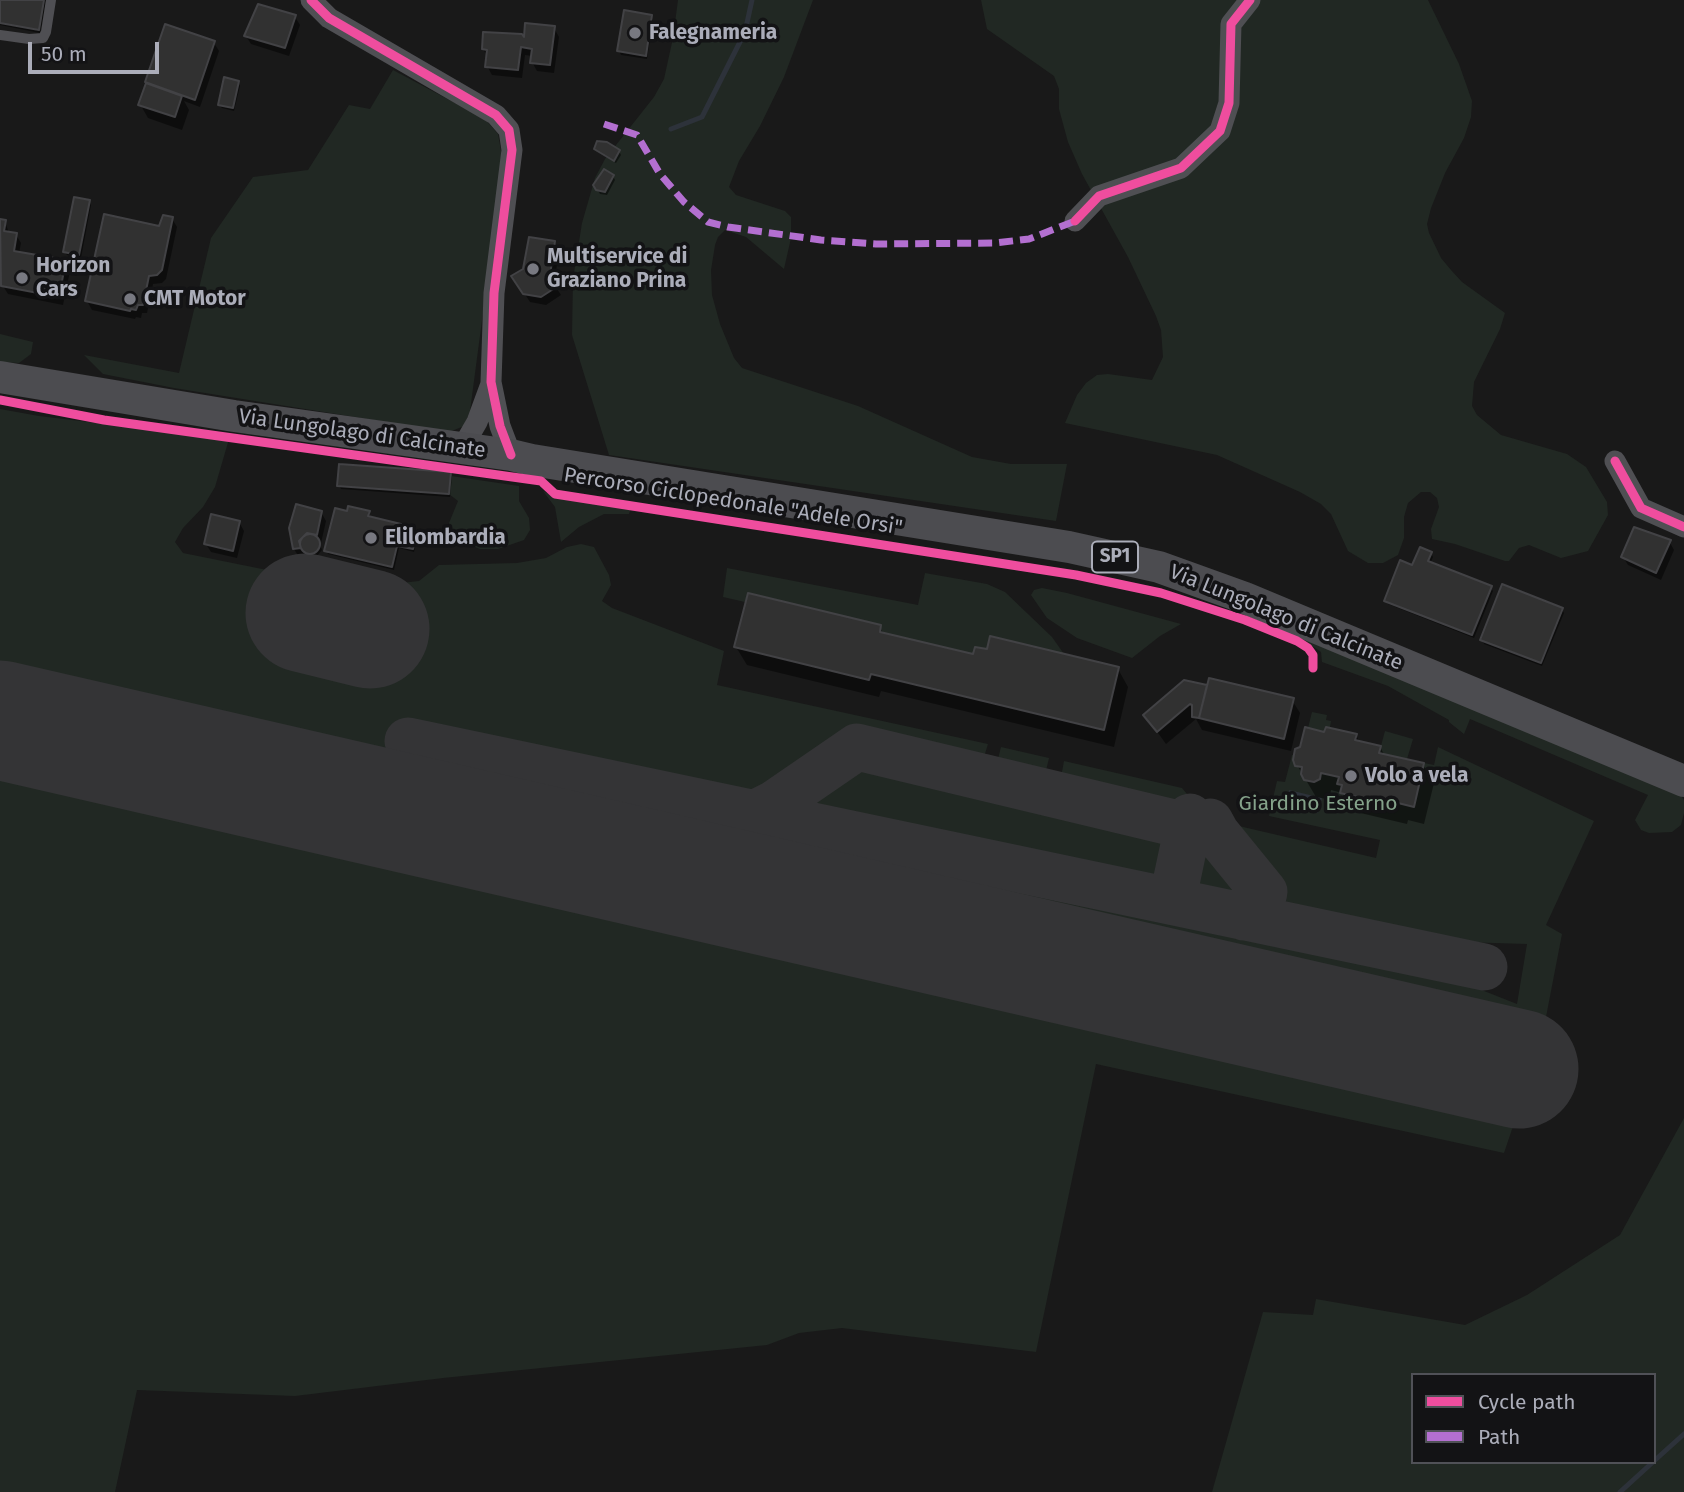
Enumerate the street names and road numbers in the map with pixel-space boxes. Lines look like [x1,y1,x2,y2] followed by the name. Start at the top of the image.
[237,404,487,464] street label: Via Lungolago di Calcinate
[562,463,904,541] street label: Percorso Ciclopedonale "Adele Orsi"
[1092,542,1138,572] road number: SP1
[1166,560,1406,676] street label: Via Lungolago di Calcinate

